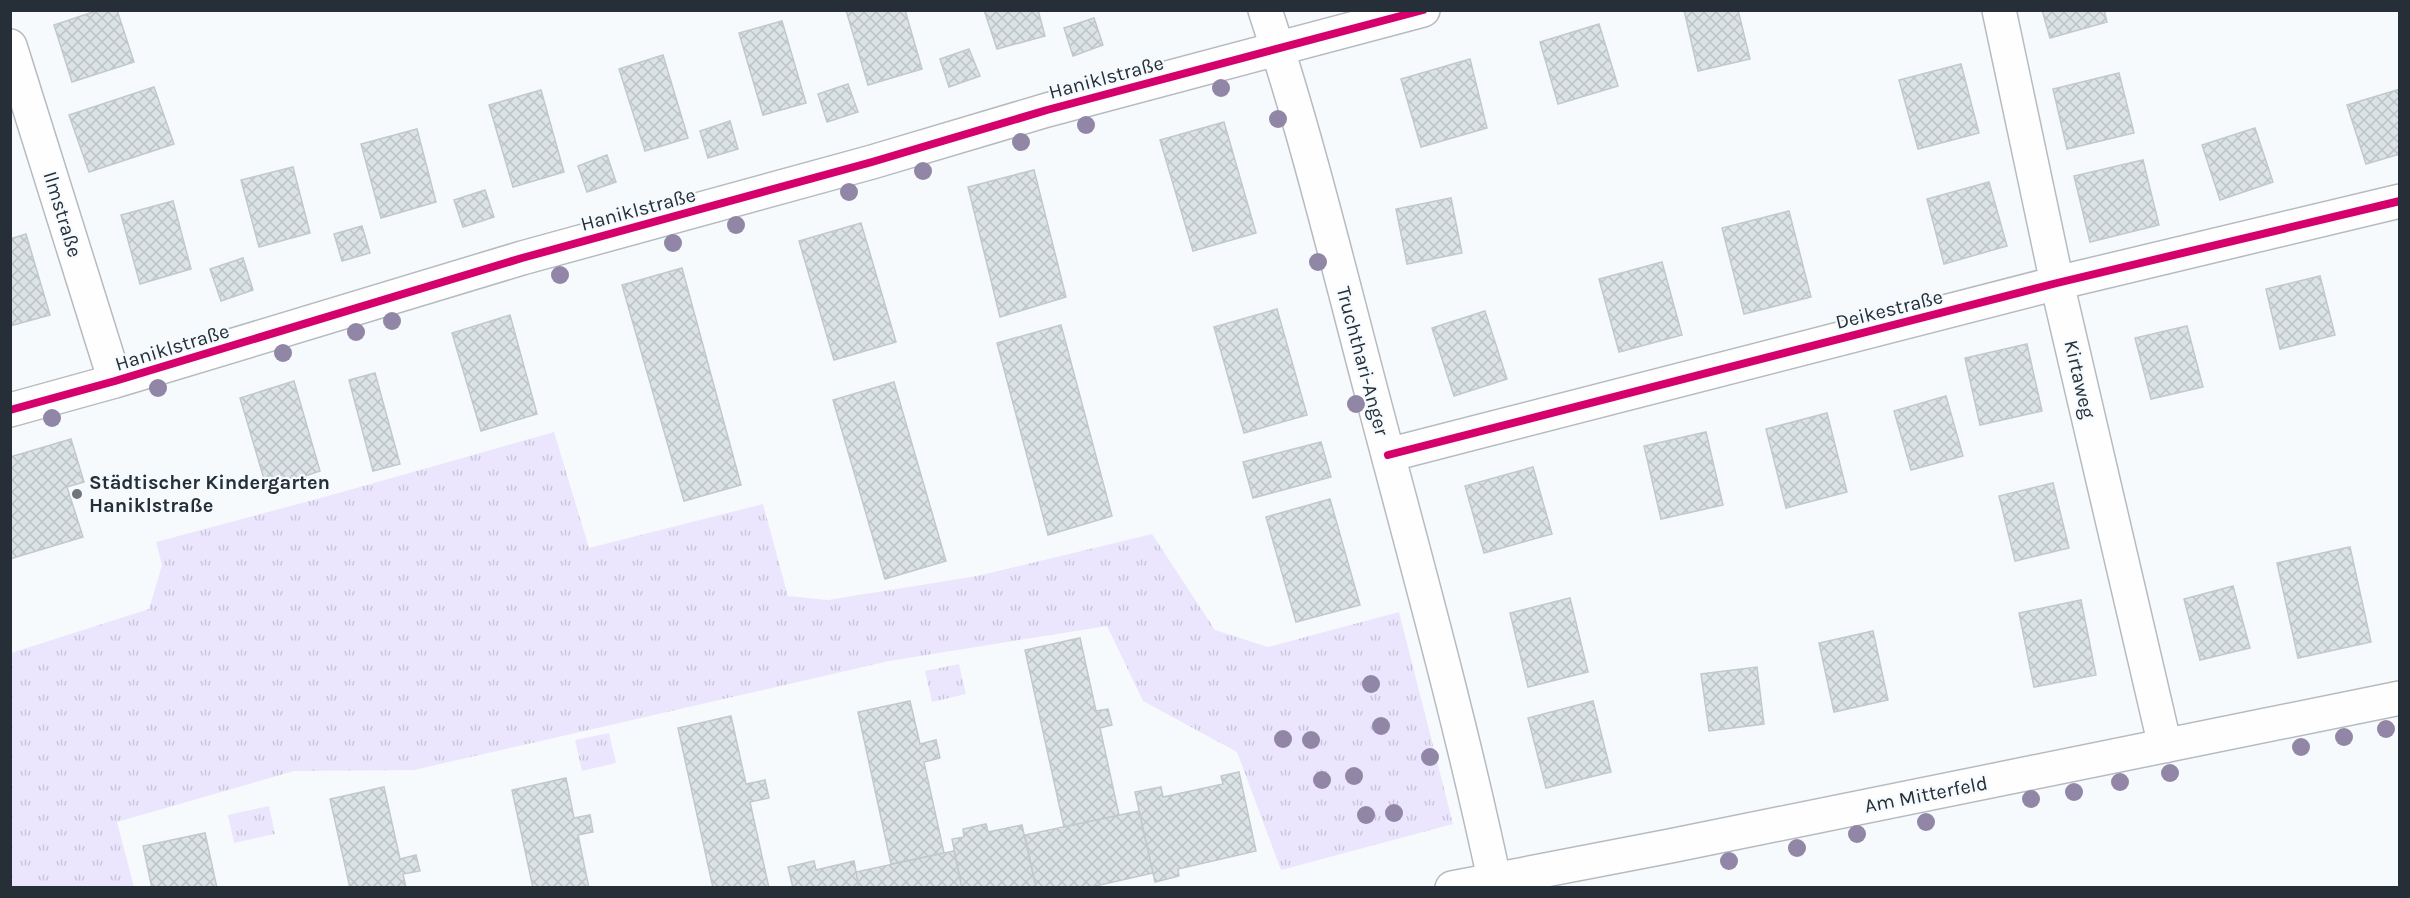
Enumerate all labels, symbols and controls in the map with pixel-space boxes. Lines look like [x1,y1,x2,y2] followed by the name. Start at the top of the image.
[1046,51,1166,104] street label: Haniklstraße
[39,168,86,260] street label: Ilmstraße
[578,183,698,236] street label: Haniklstraße
[1332,284,1394,439] street label: Truchthari-Anger
[1833,285,1945,334] street label: Deikestraße
[112,319,232,376] street label: Haniklstraße
[2059,338,2100,421] street label: Kirtaweg
[89,471,330,517] place label: Städtischer Kindergarten Haniklstraße
[70,487,84,501] marker: Städtischer Kindergarten Haniklstraße
[1863,771,1990,818] street label: Am Mitterfeld

